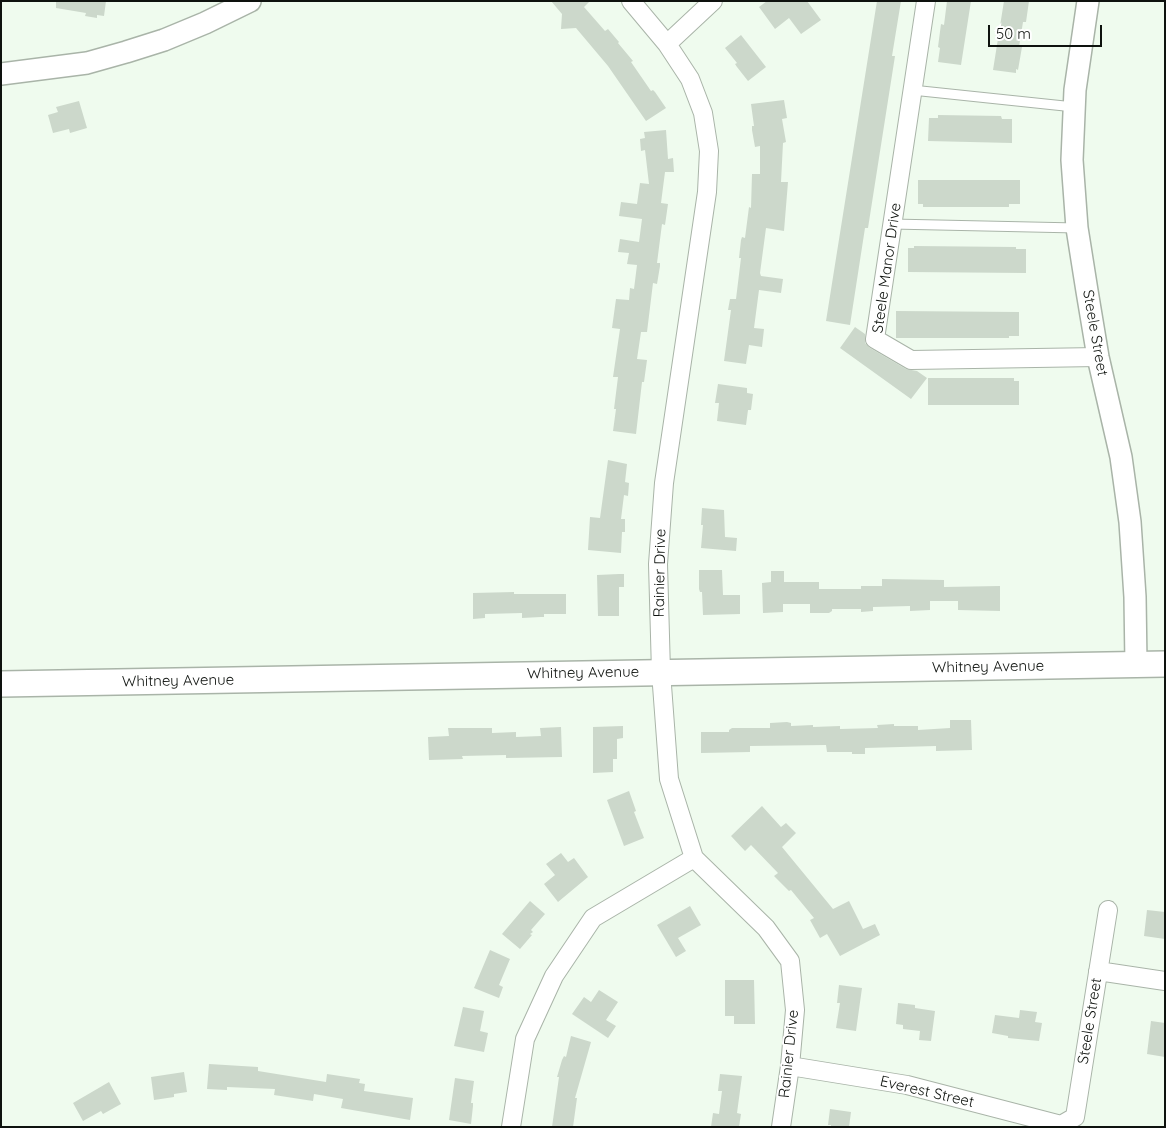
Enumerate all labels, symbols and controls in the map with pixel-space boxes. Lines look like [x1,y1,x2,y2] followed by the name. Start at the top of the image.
[991,15,1105,47] scale bar
[996,24,1031,43] text: 50 m
[869,202,905,334] street label: Steele Manor Drive
[1079,288,1111,378] street label: Steele Street
[650,528,670,618] street label: Rainier Drive
[932,657,1044,677] street label: Whitney Avenue
[527,663,639,683] street label: Whitney Avenue
[122,671,234,691] street label: Whitney Avenue
[1074,977,1106,1065] street label: Steele Street
[775,1009,803,1099] street label: Rainier Drive
[878,1072,976,1112] street label: Everest Street

